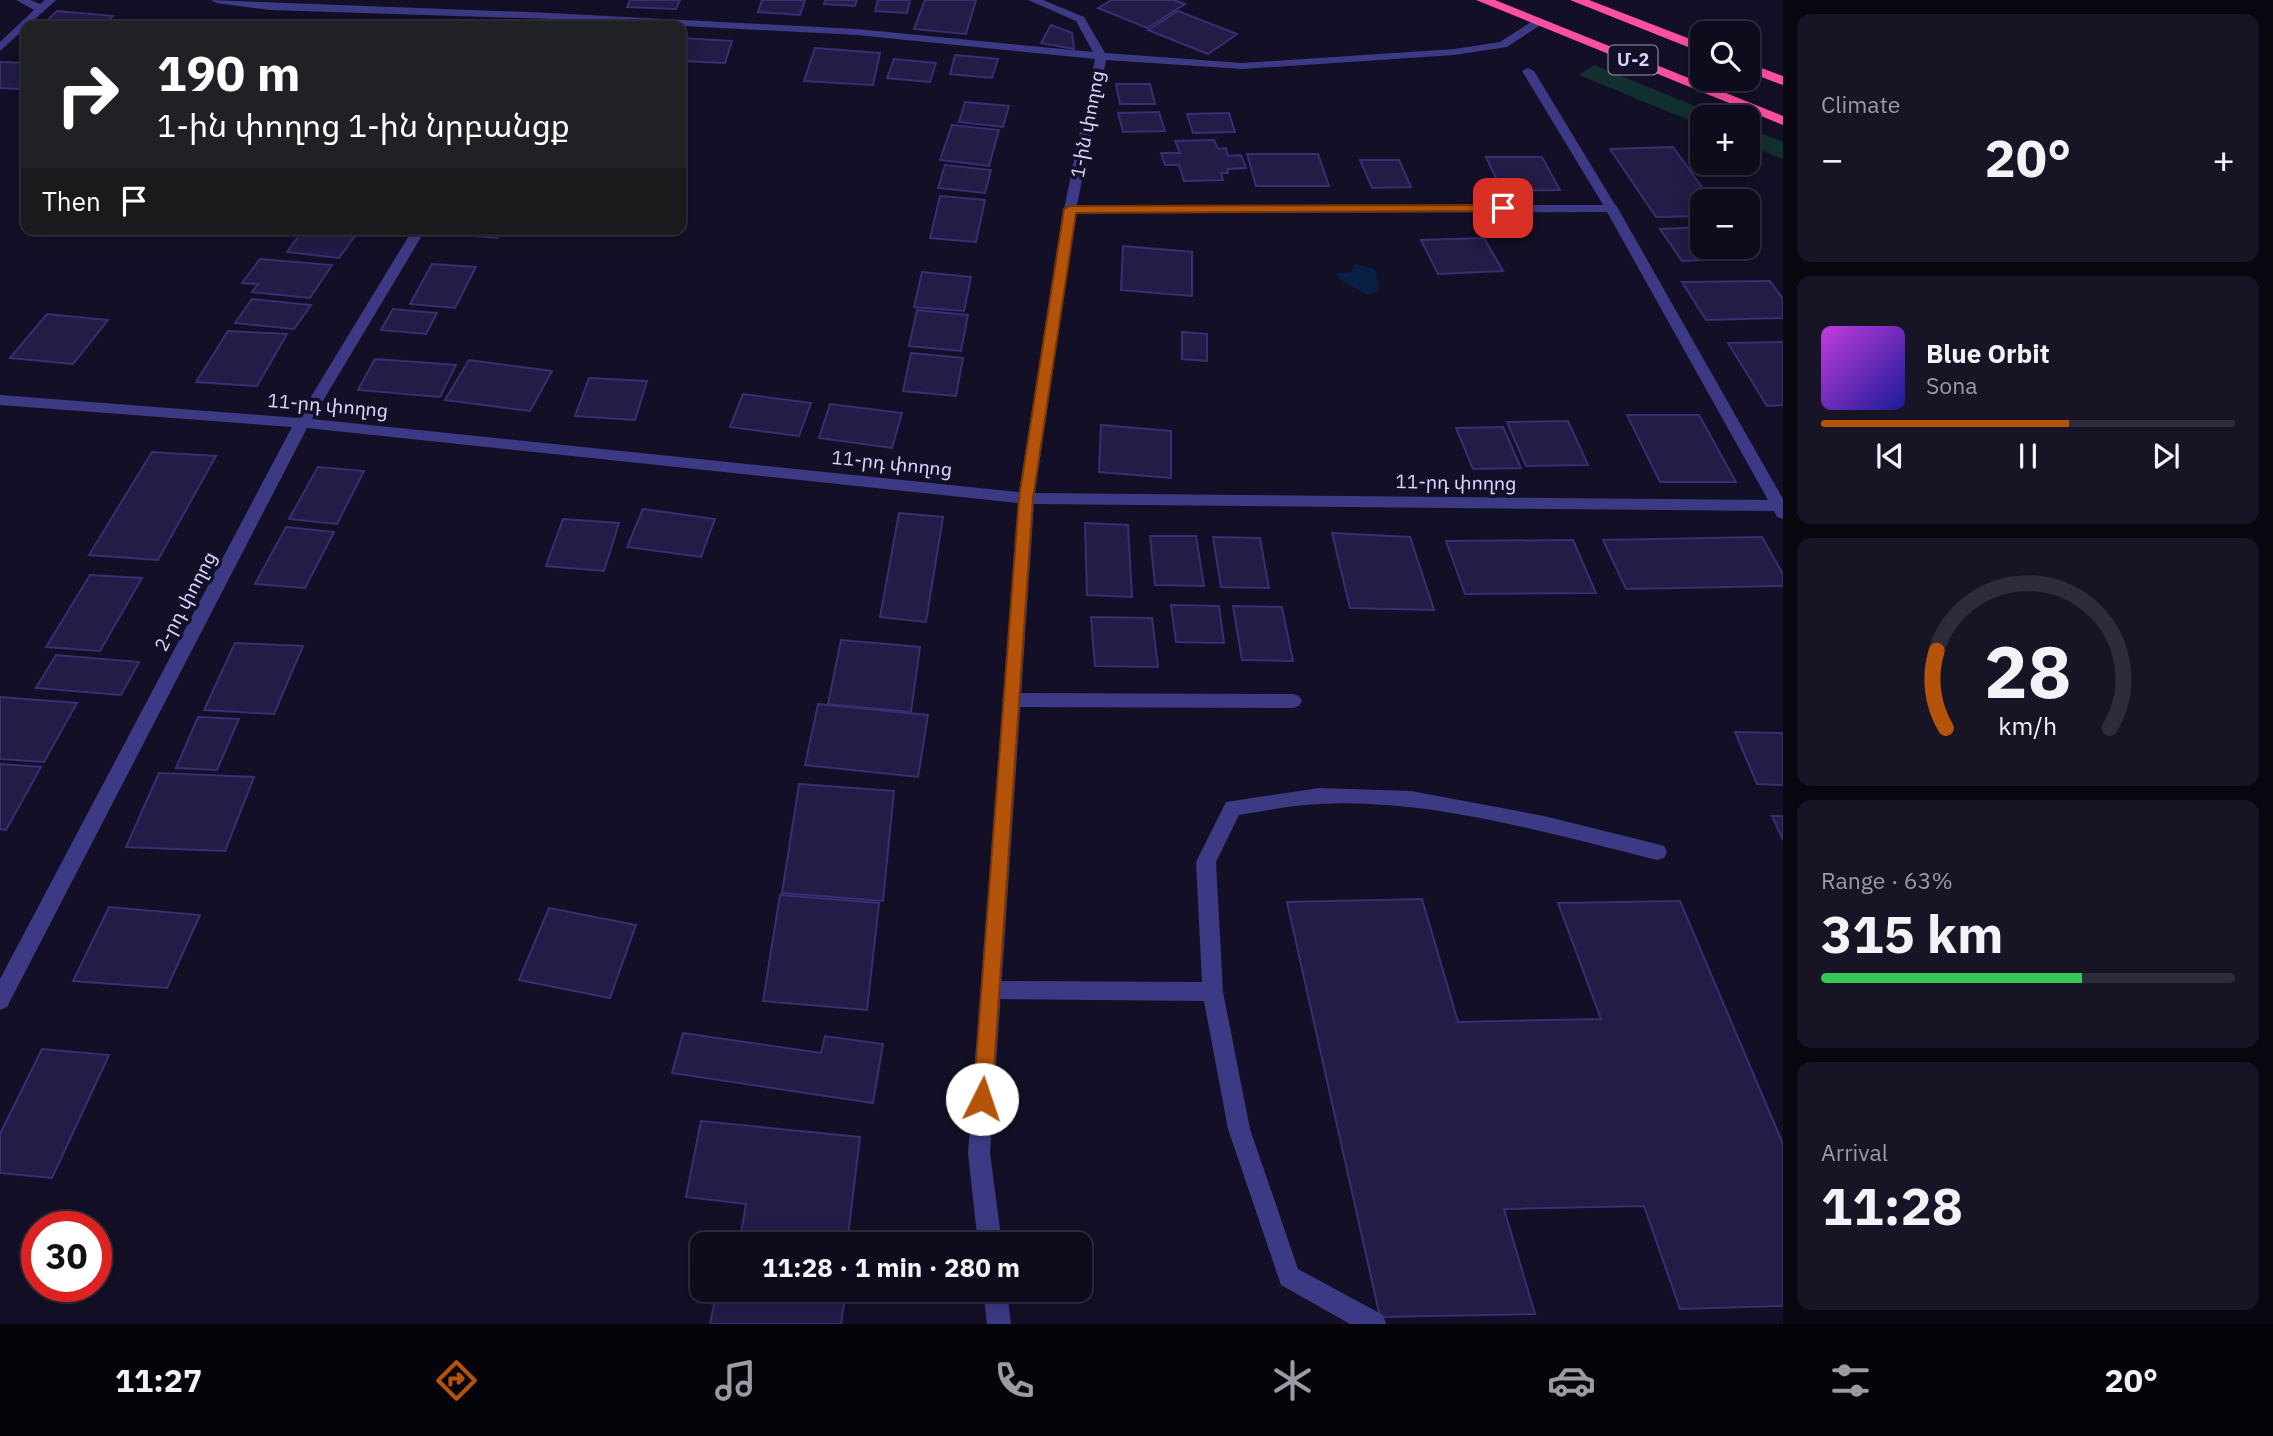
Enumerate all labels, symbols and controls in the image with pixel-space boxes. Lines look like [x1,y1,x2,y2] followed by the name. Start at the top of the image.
[1690,21,1760,259] map controls
[1690,21,1760,91] button: search
[157,41,301,104] text: 190 m
[1608,46,1658,74] road number: Մ-2
[42,49,133,140] icon: right
[1065,68,1109,180] street label: 1-ին փողոց
[1821,89,1900,119] text: Climate
[157,104,570,146] text: 1-ին փողոց 1-ին նրբանցք
[1690,105,1760,175] button: +
[1985,124,2071,191] text: 20°
[1821,134,1844,183] text: −
[2212,134,2235,183] text: +
[1473,178,1533,238] pin
[115,182,153,220] icon: arrive
[42,184,101,218] text: Then
[1484,189,1522,227] icon: arrive
[1690,189,1760,259] button: −
[1926,336,2050,370] text: Blue Orbit
[1926,370,1978,400] text: Sona
[267,388,389,422] street label: 11-րդ փողոց
[1871,437,1909,475] icon: previous
[2009,437,2047,475] icon: pause
[2147,437,2185,475] icon: next
[831,445,953,481] street label: 11-րդ փողոց
[1395,469,1517,495] street label: 11-րդ փողոց
[149,547,221,655] street label: 2-րդ փողոց
[1984,623,2072,718] text: 28
[1999,709,2057,742] text: km/h
[1821,865,1953,895] text: Range · 63%
[1821,900,2003,967] text: 315 km
[945,1062,1019,1136] position arrow
[1821,1137,1888,1167] text: Arrival
[1821,1172,1963,1239] text: 11:28
[21,1211,112,1302] speed limit sign: 30
[762,1250,1020,1284] text: 11:28 · 1 min · 280 m
[432,1356,481,1405] icon: directions
[711,1356,760,1405] icon: music
[990,1356,1039,1405] icon: phone
[1268,1356,1317,1405] icon: climate
[1547,1356,1596,1405] icon: car
[1826,1356,1875,1405] icon: filters
[115,1359,202,1401] text: 11:27
[2105,1359,2158,1401] text: 20°

